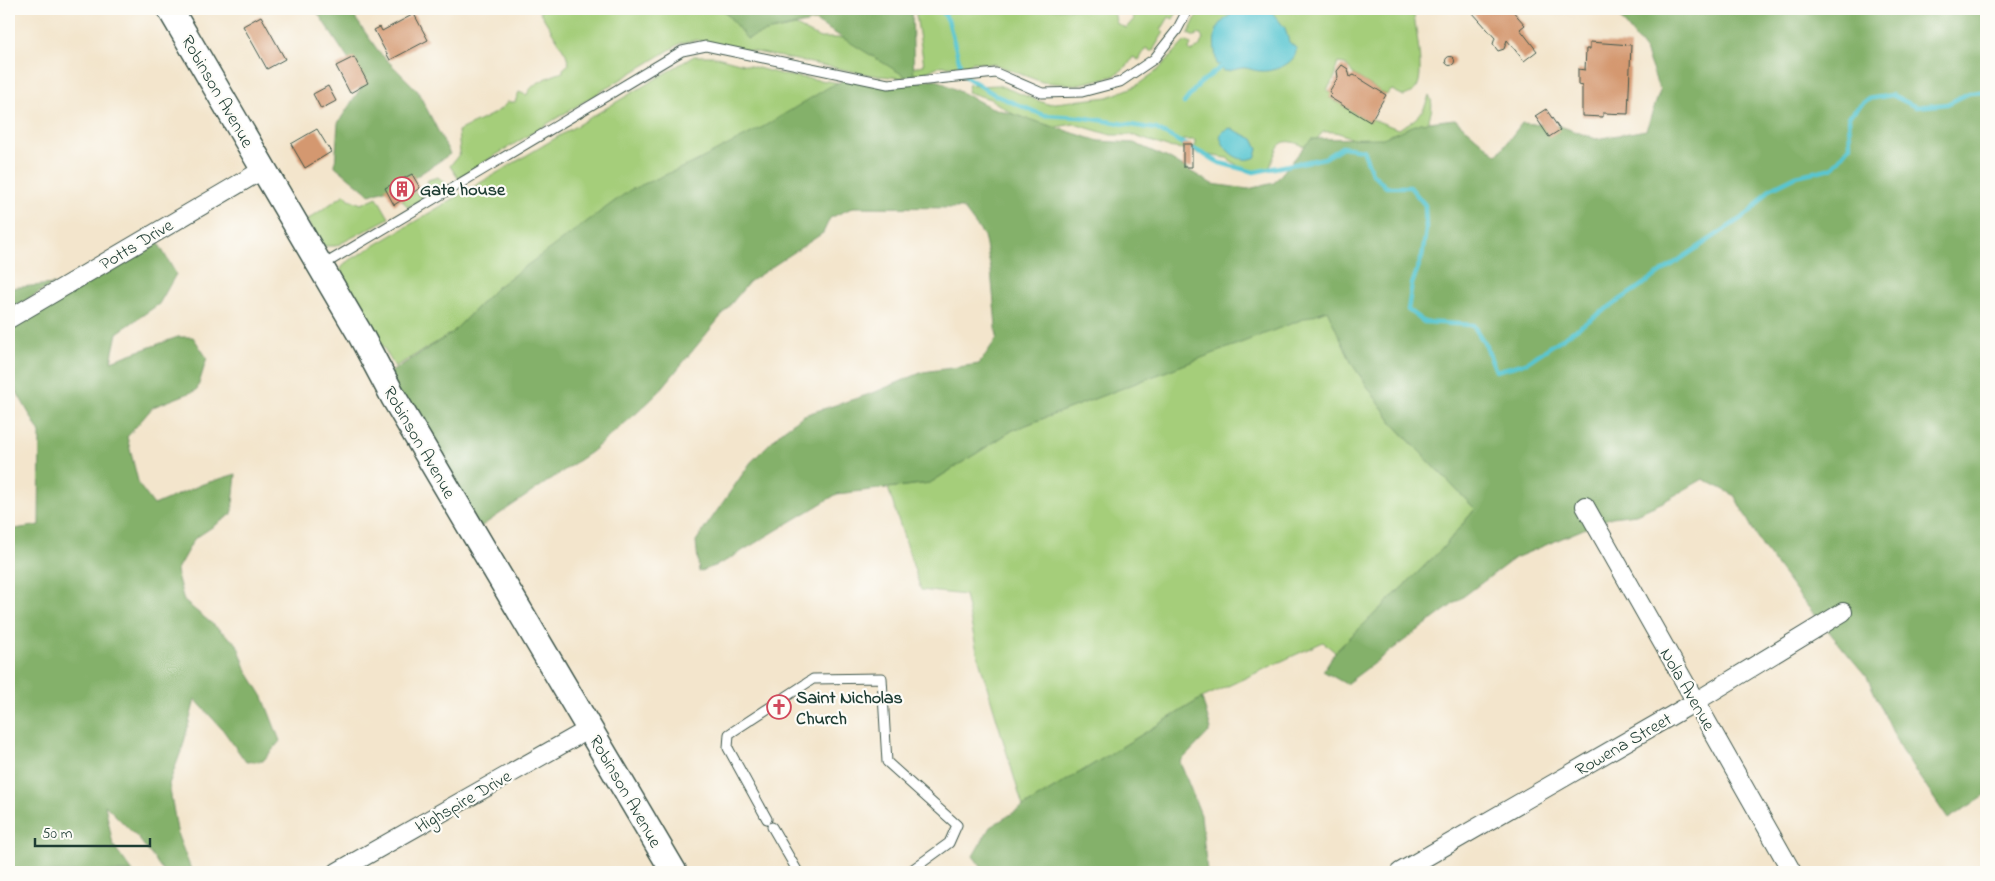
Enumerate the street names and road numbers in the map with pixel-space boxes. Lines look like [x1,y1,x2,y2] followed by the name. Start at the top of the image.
[173,31,260,154] street label: Robinson Avenue
[95,213,180,278] street label: Potts Drive
[375,382,462,505] street label: Robinson Avenue
[1652,644,1721,737] street label: Nola Avenue
[1571,708,1677,784] street label: Rowena Street
[581,731,668,854] street label: Robinson Avenue
[411,764,518,842] street label: Highspire Drive

